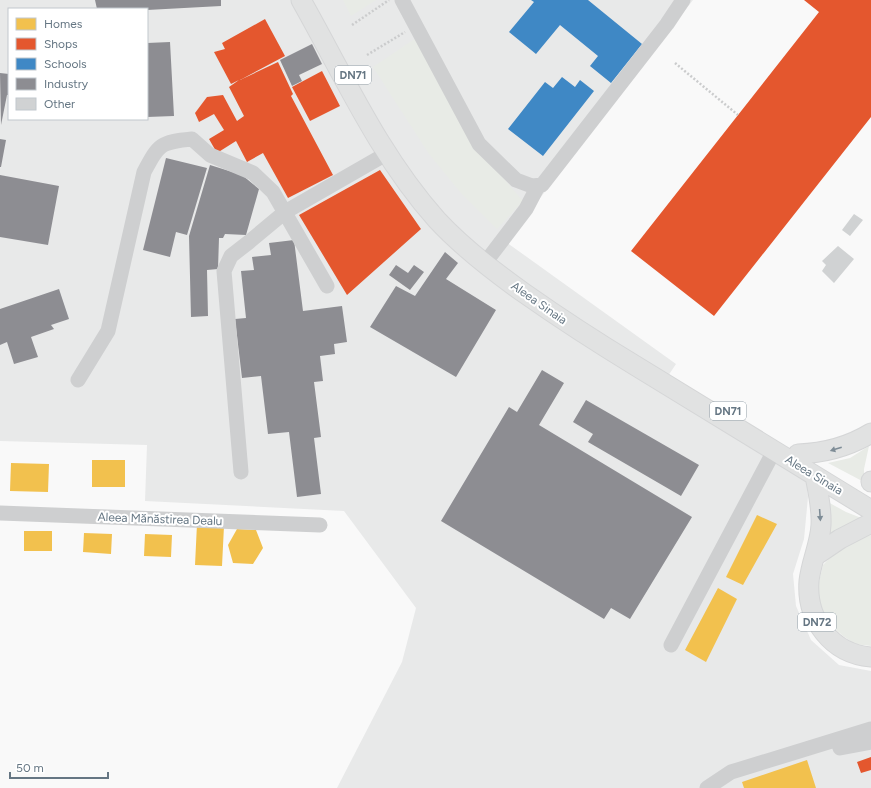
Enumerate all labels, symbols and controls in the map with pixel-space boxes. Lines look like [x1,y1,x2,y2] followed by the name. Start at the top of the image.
[8,8,148,120] legend
[44,17,83,31] text: Homes
[44,37,78,51] text: Shops
[44,57,87,71] text: Schools
[335,66,371,84] road number: DN71
[44,77,89,91] text: Industry
[44,97,75,111] text: Other
[508,279,570,327] street label: Aleea Sinaia
[710,402,746,420] road number: DN71
[830,446,842,452] one-way arrow
[783,452,845,498] street label: Aleea Sinaia
[817,509,824,521] one-way arrow
[97,510,223,528] street label: Aleea Mănăstirea Dealu
[798,613,836,631] road number: DN72
[10,754,108,780] scale bar
[16,761,44,775] text: 50 m

